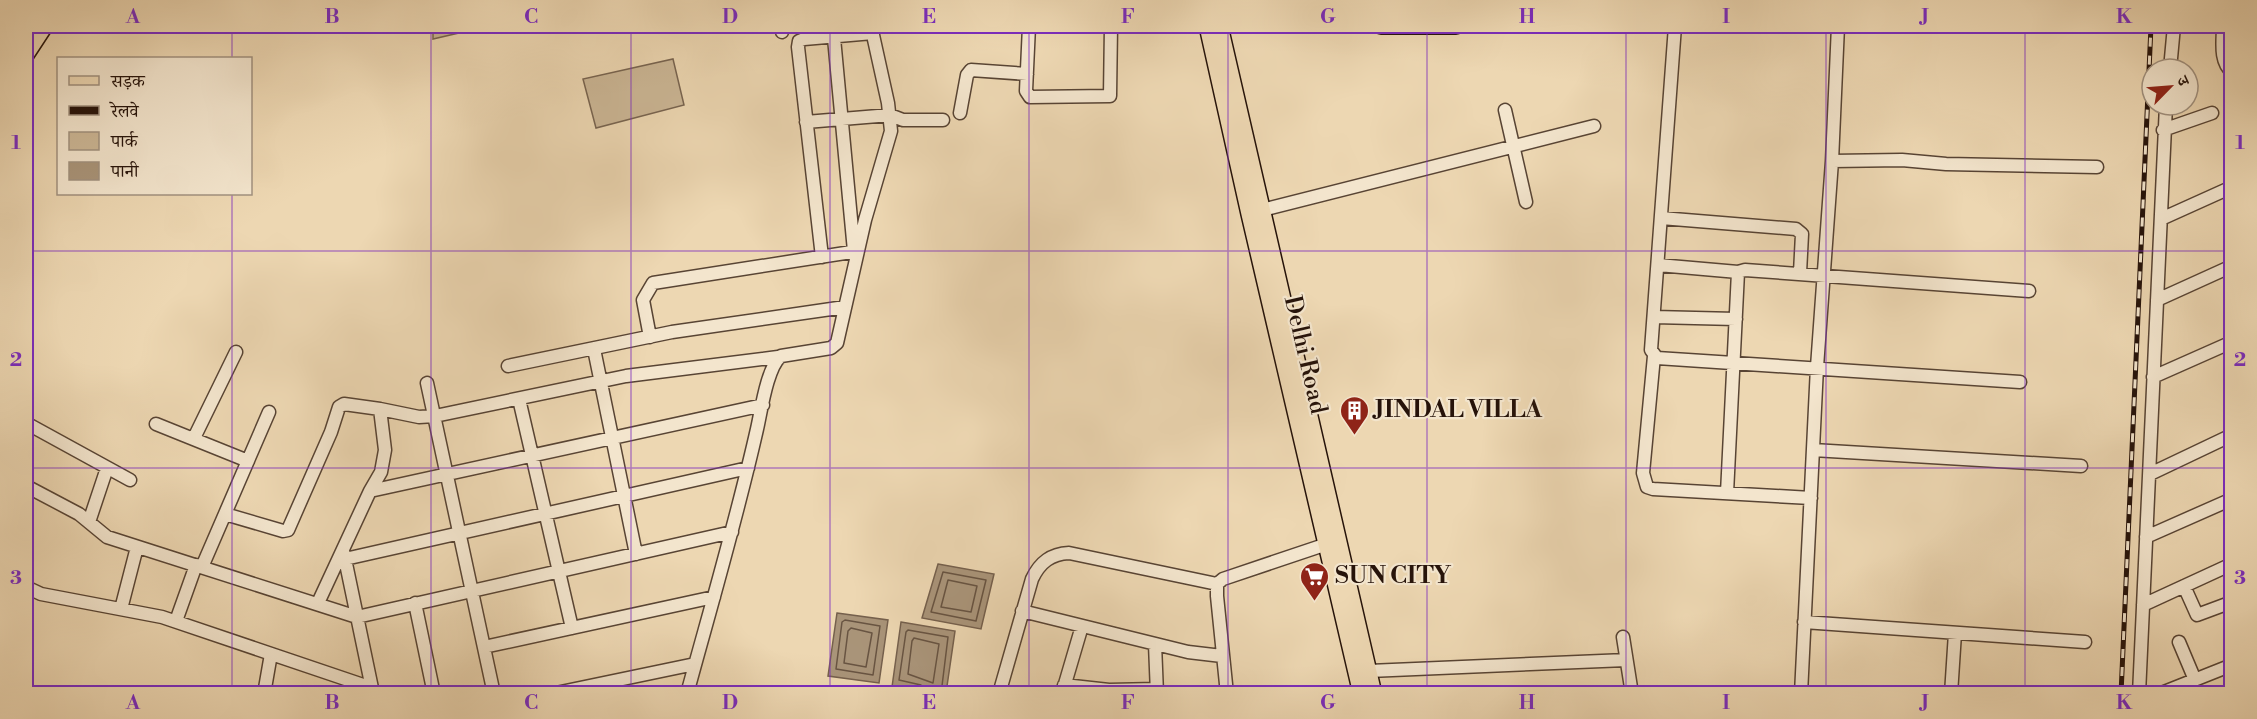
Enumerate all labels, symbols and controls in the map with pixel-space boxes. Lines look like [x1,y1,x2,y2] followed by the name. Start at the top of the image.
[125,5,141,30] text: A
[324,5,340,30] text: B
[524,5,538,30] text: C
[722,5,738,30] text: D
[922,5,936,30] text: E
[1121,5,1135,30] text: F
[1320,5,1336,30] text: G
[1519,5,1536,30] text: H
[1722,5,1730,30] text: I
[1918,5,1929,30] text: J
[2116,5,2133,30] text: K
[57,57,252,195] legend
[2140,57,2200,117] north arrow
[110,70,146,93] text: सड़क
[2171,72,2194,91] text: उ
[109,100,140,123] text: रेलवे
[110,130,139,153] text: पार्क
[11,131,21,156] text: 1
[2235,131,2245,156] text: 1
[110,160,140,183] text: पानी
[1277,293,1333,418] street label: Delhi Road
[10,348,22,373] text: 2
[2234,348,2246,373] text: 2
[1338,394,1370,436] building icon: JINDAL VILLA
[1372,395,1543,425] place label: JINDAL VILLA
[1298,560,1330,602] supermarket icon: SUN CITY
[1335,561,1452,591] place label: SUN CITY
[10,566,22,591] text: 3
[2234,566,2246,591] text: 3
[125,691,141,716] text: A
[324,691,340,716] text: B
[524,691,538,716] text: C
[722,691,738,716] text: D
[922,691,936,716] text: E
[1121,691,1135,716] text: F
[1320,691,1336,716] text: G
[1519,691,1536,716] text: H
[1722,691,1730,716] text: I
[1918,691,1929,716] text: J
[2116,691,2133,716] text: K

